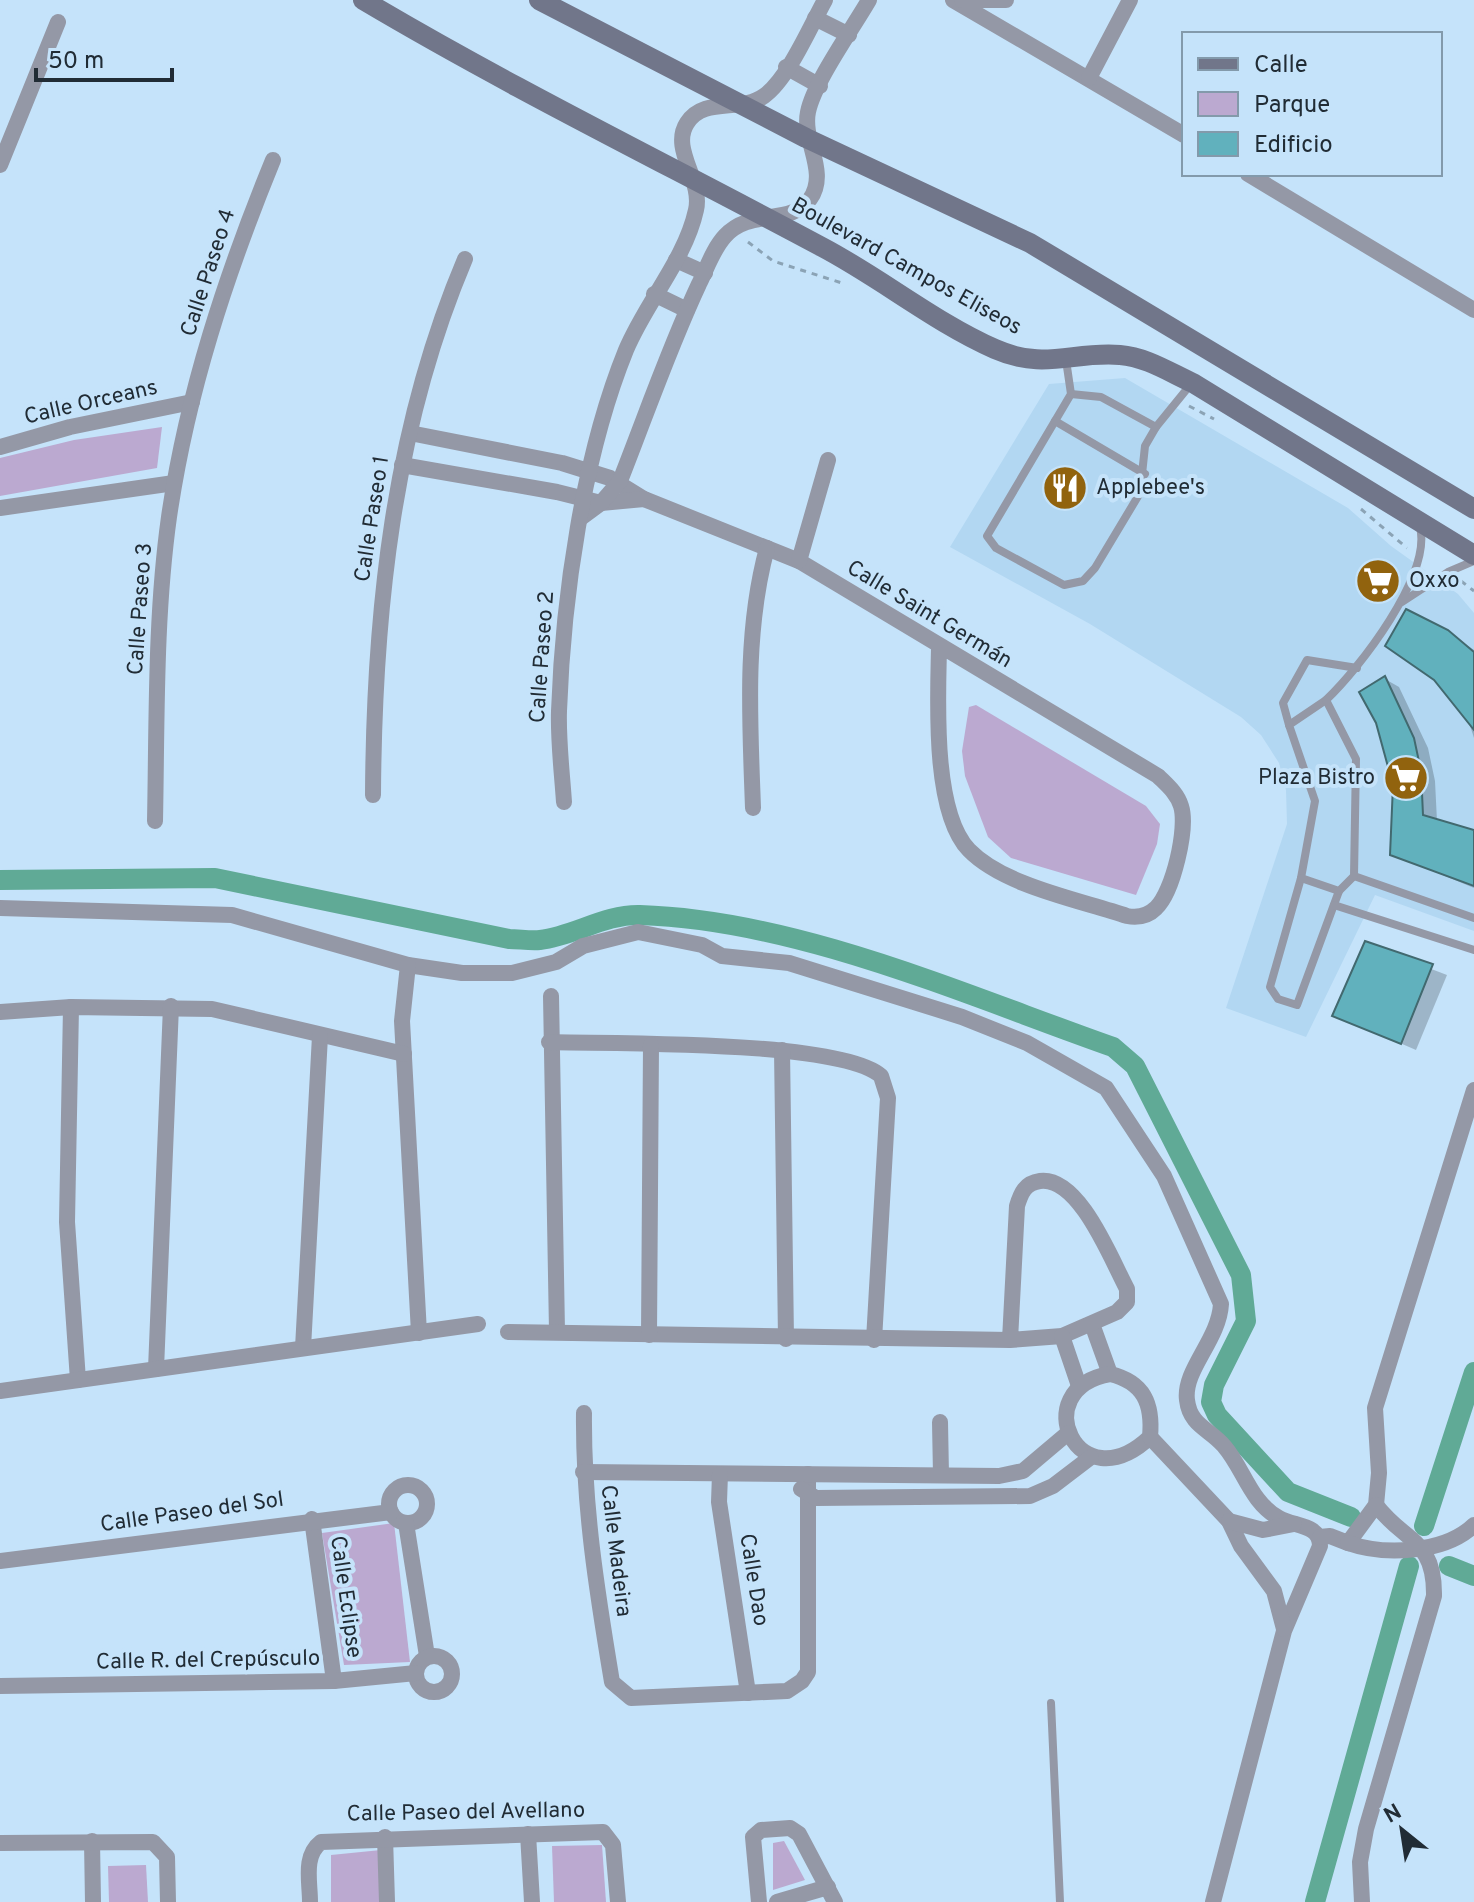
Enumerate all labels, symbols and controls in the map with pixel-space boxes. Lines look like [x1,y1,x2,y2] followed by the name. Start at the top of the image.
[36,32,172,82] scale bar
[1182,32,1442,176] legend
[48,47,104,77] text: 50 m
[1254,51,1308,81] text: Calle
[1254,91,1330,121] text: Parque
[1254,131,1333,161] text: Edificio
[786,192,1026,342] street label: Boulevard Campos Eliseos
[176,206,242,340] street label: Calle Paseo 4
[22,375,160,431] street label: Calle Orceans
[350,454,396,584] street label: Calle Paseo 1
[1041,464,1089,512] restaurant icon: Applebee's
[1096,475,1205,502] place label: Applebee's
[123,542,159,676] street label: Calle Paseo 3
[841,555,1017,675] street label: Calle Saint Germán
[1354,557,1402,605] supermarket icon: Oxxo
[1409,568,1459,595] place label: Oxxo
[525,590,561,724] street label: Calle Paseo 2
[1382,754,1430,802] supermarket icon: Plaza Bistro
[1258,765,1375,792] place label: Plaza Bistro
[594,1483,636,1619] street label: Calle Madeira
[98,1487,286,1539] street label: Calle Paseo del Sol
[732,1532,774,1628] street label: Calle Dao
[323,1534,367,1660] street label: Calle Eclipse
[96,1646,320,1676] street label: Calle R. del Crepúsculo
[1362,1790,1442,1870] north arrow
[346,1797,586,1829] street label: Calle Paseo del Avellano
[1380,1799,1407,1830] text: N

